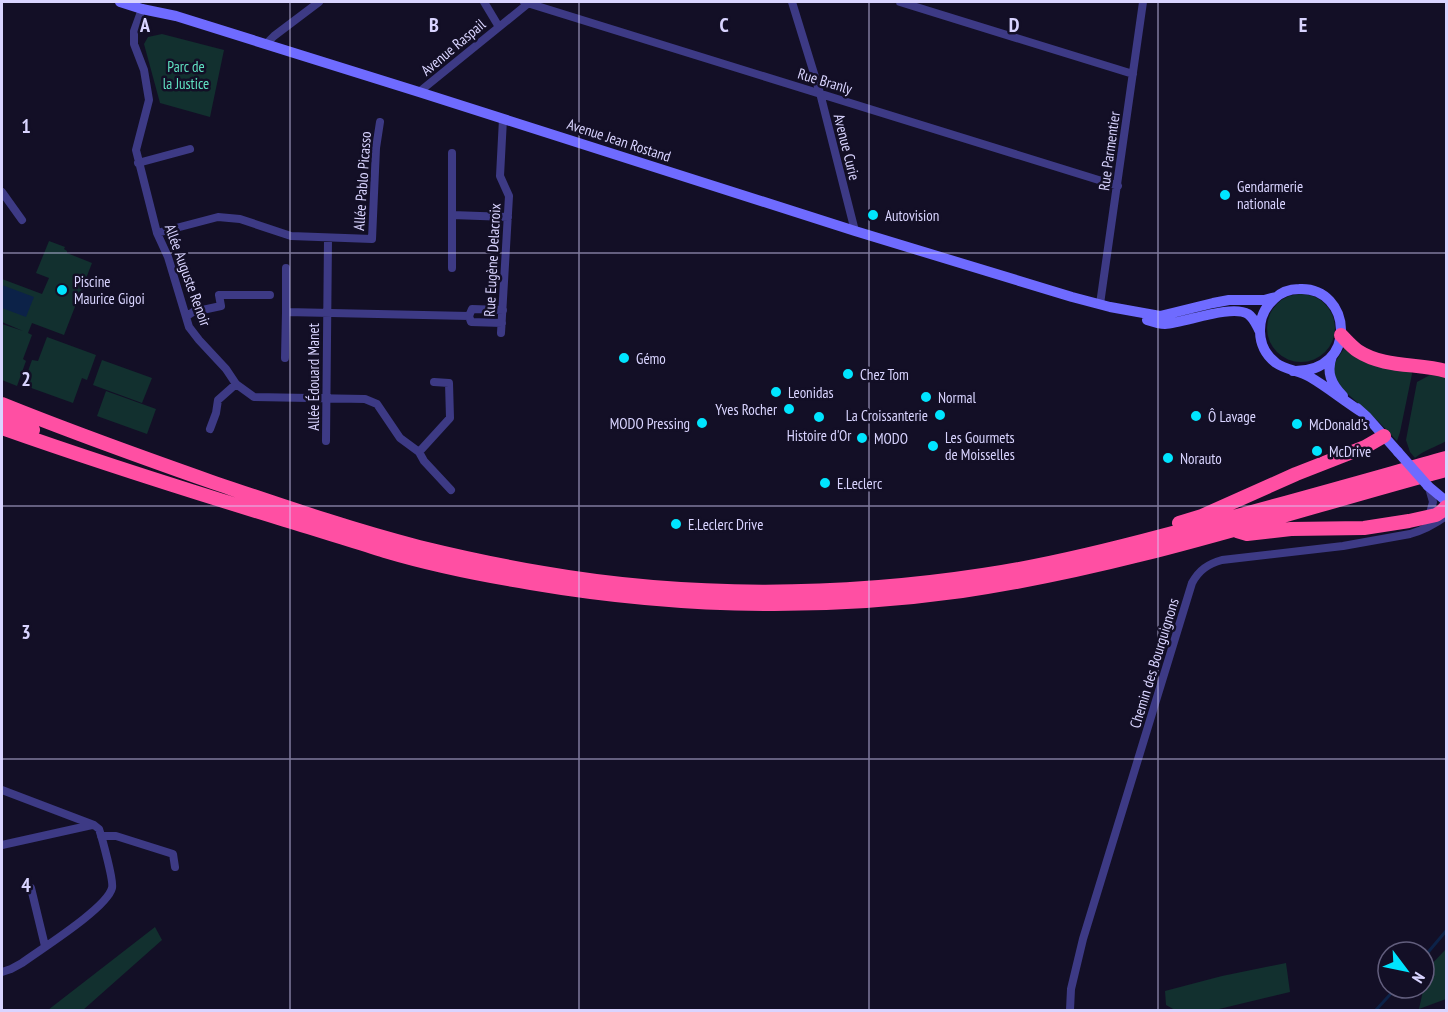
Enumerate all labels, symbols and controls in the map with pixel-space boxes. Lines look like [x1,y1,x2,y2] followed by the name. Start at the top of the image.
[139,12,151,38] text: A
[429,12,439,38] text: B
[719,12,729,38] text: C
[1009,12,1020,38] text: D
[1299,12,1307,38] text: E
[417,14,490,80] street label: Avenue Raspail
[163,57,209,93] park label: Parc de la Justice
[795,64,855,98] street label: Rue Branly
[1094,109,1124,192] street label: Rue Parmentier
[830,112,864,182] street label: Avenue Curie
[21,113,31,139] text: 1
[565,114,673,166] street label: Avenue Jean Rostand
[349,131,375,231] street label: Allée Pablo Picasso
[1237,177,1303,213] place label: Gendarmerie nationale
[1218,188,1232,202] marker: Gendarmerie nationale
[480,203,504,317] street label: Rue Eugène Delacroix
[885,206,939,225] place label: Autovision
[866,208,880,222] marker: Autovision
[161,221,216,330] street label: Allée Auguste Renoir
[74,272,145,308] place label: Piscine Maurice Gigoi
[55,283,69,297] marker: Piscine Maurice Gigoi
[304,323,323,431] street label: Allée Édouard Manet
[636,349,666,368] place label: Gémo
[617,351,631,365] marker: Gémo
[860,365,909,384] place label: Chez Tom
[21,366,31,392] text: 2
[841,367,855,381] marker: Chez Tom
[788,383,834,402] place label: Leonidas
[769,385,783,399] marker: Leonidas
[938,388,976,407] place label: Normal
[919,390,933,404] marker: Normal
[715,400,778,419] place label: Yves Rocher
[782,402,796,416] marker: Yves Rocher
[846,406,928,425] place label: La Croissanterie
[1208,407,1256,426] place label: Ô Lavage
[933,408,947,422] marker: La Croissanterie
[1189,409,1203,423] marker: Ô Lavage
[812,410,826,424] marker: Histoire d'Or
[610,414,690,433] place label: MODO Pressing
[1309,415,1368,434] place label: McDonald's
[695,416,709,430] marker: MODO Pressing
[1290,417,1304,431] marker: McDonald's
[787,426,852,445] place label: Histoire d'Or
[945,428,1015,464] place label: Les Gourmets de Moisselles
[874,429,908,448] place label: MODO
[855,431,869,445] marker: MODO
[926,439,940,453] marker: Les Gourmets de Moisselles
[1329,442,1371,461] place label: McDrive
[1310,444,1324,458] marker: McDrive
[1180,449,1222,468] place label: Norauto
[1161,451,1175,465] marker: Norauto
[837,474,883,493] place label: E.Leclerc
[818,476,832,490] marker: E.Leclerc
[688,515,763,534] place label: E.Leclerc Drive
[669,517,683,531] marker: E.Leclerc Drive
[1125,596,1183,730] street label: Chemin des Bourguignons
[21,619,31,645] text: 3
[21,872,31,898] text: 4
[1376,940,1436,1000] north arrow
[1408,969,1429,987] text: N

